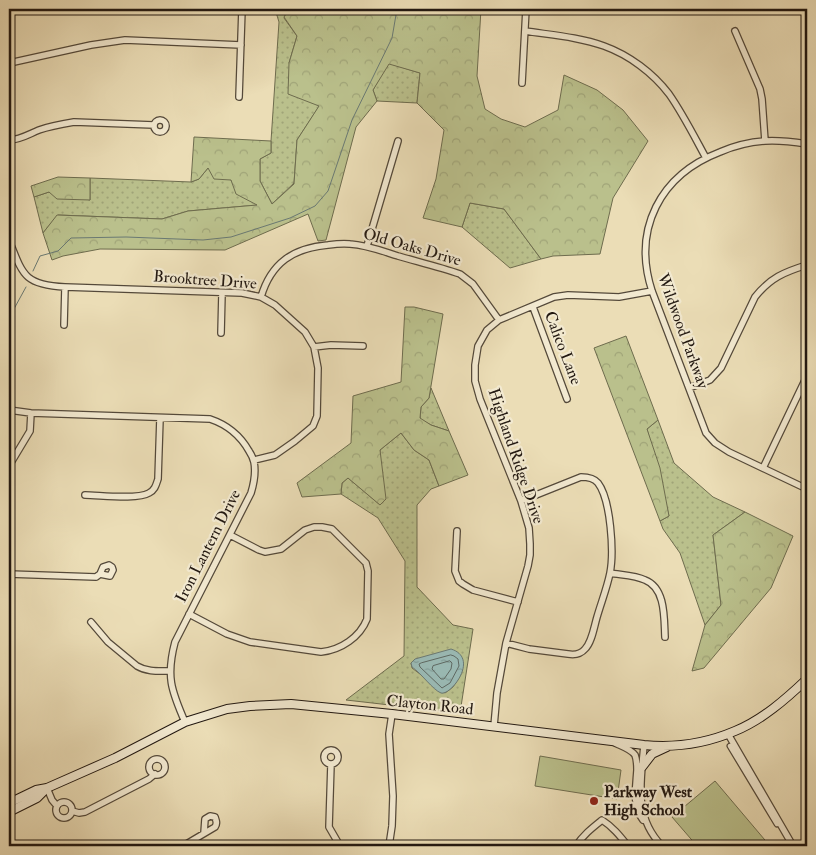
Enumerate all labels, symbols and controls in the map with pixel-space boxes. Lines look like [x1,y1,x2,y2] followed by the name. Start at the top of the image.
[361,223,464,271] street label: Old Oaks Drive
[153,266,258,294] street label: Brooktree Drive
[653,270,713,392] street label: Wildwood Parkway
[540,308,586,388] street label: Calico Lane
[483,386,549,527] street label: Highland Ridge Drive
[171,486,245,606] street label: Iron Lantern Drive
[386,690,475,720] street label: Clayton Road
[604,782,693,821] place label: Parkway West High School
[588,795,600,807] marker: Parkway West High School

